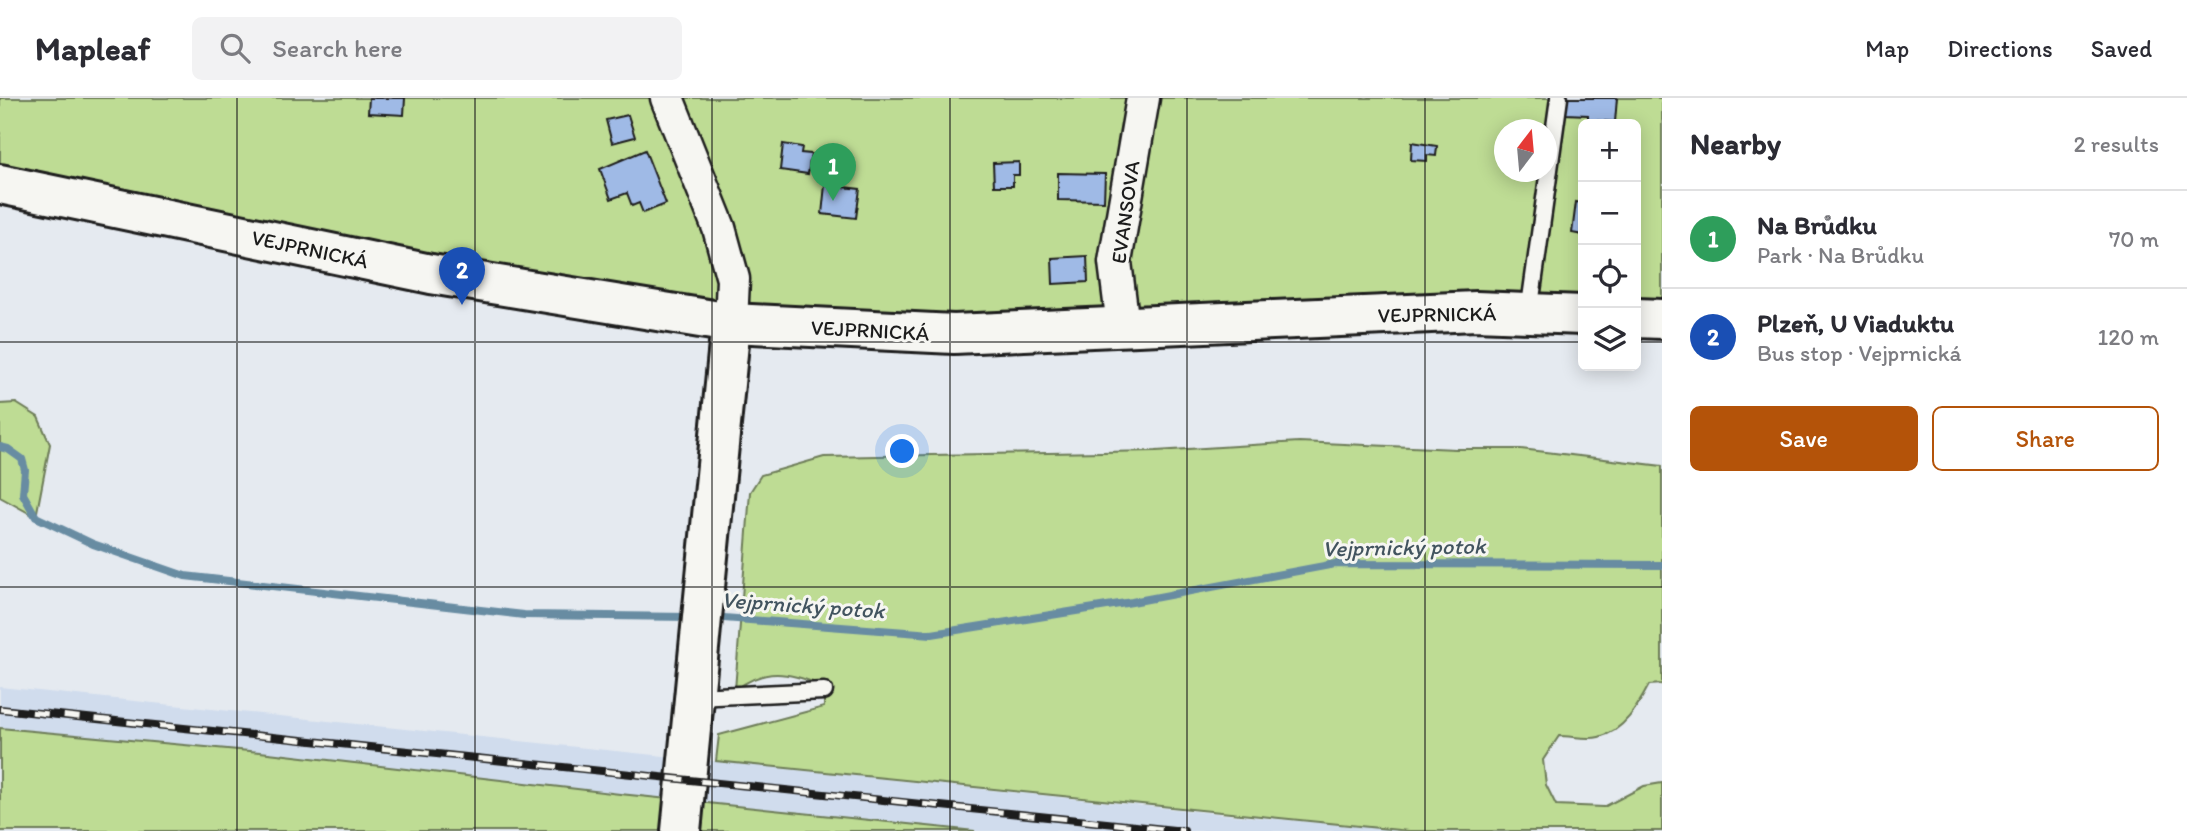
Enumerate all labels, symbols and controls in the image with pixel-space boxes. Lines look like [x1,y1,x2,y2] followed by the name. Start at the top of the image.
[192,17,682,80] search box
[35,29,150,68] text: Mapleaf
[216,29,254,67] icon: search
[272,32,403,64] text: Search here
[1865,34,1909,63] text: Map
[1947,34,2053,63] text: Directions
[2091,34,2152,63] text: Saved
[1494,119,1557,182] north arrow
[1578,119,1641,371] map controls
[1578,119,1641,182] button: +
[1690,125,1781,162] text: Nearby
[2073,130,2159,158] text: 2 results
[810,143,856,201] pin: 1
[1105,158,1145,265] street label: EVANSOVA
[1578,182,1641,245] button: −
[1757,209,1877,241] text: Na Brůdku
[249,224,371,274] street label: VEJPRNICKÁ
[1708,225,1718,253] text: 1
[2109,225,2159,253] text: 70 m
[1757,241,1924,269] text: Park · Na Brůdku
[1578,245,1641,308] button: locate
[439,247,485,305] pin: 2
[1377,300,1497,328] street label: VEJPRNICKÁ
[1757,307,1954,339] text: Plzeň, U Viaduktu
[1578,308,1641,371] button: layers
[810,314,930,346] street label: VEJPRNICKÁ
[1707,323,1719,351] text: 2
[2098,323,2159,351] text: 120 m
[1757,339,1962,367] text: Bus stop · Vejprnická
[1690,406,1918,471] button: Save
[1932,406,2159,471] button: Share
[885,434,919,468] your location
[1322,532,1487,562] water label: Vejprnický potok
[721,585,886,625] water label: Vejprnický potok

